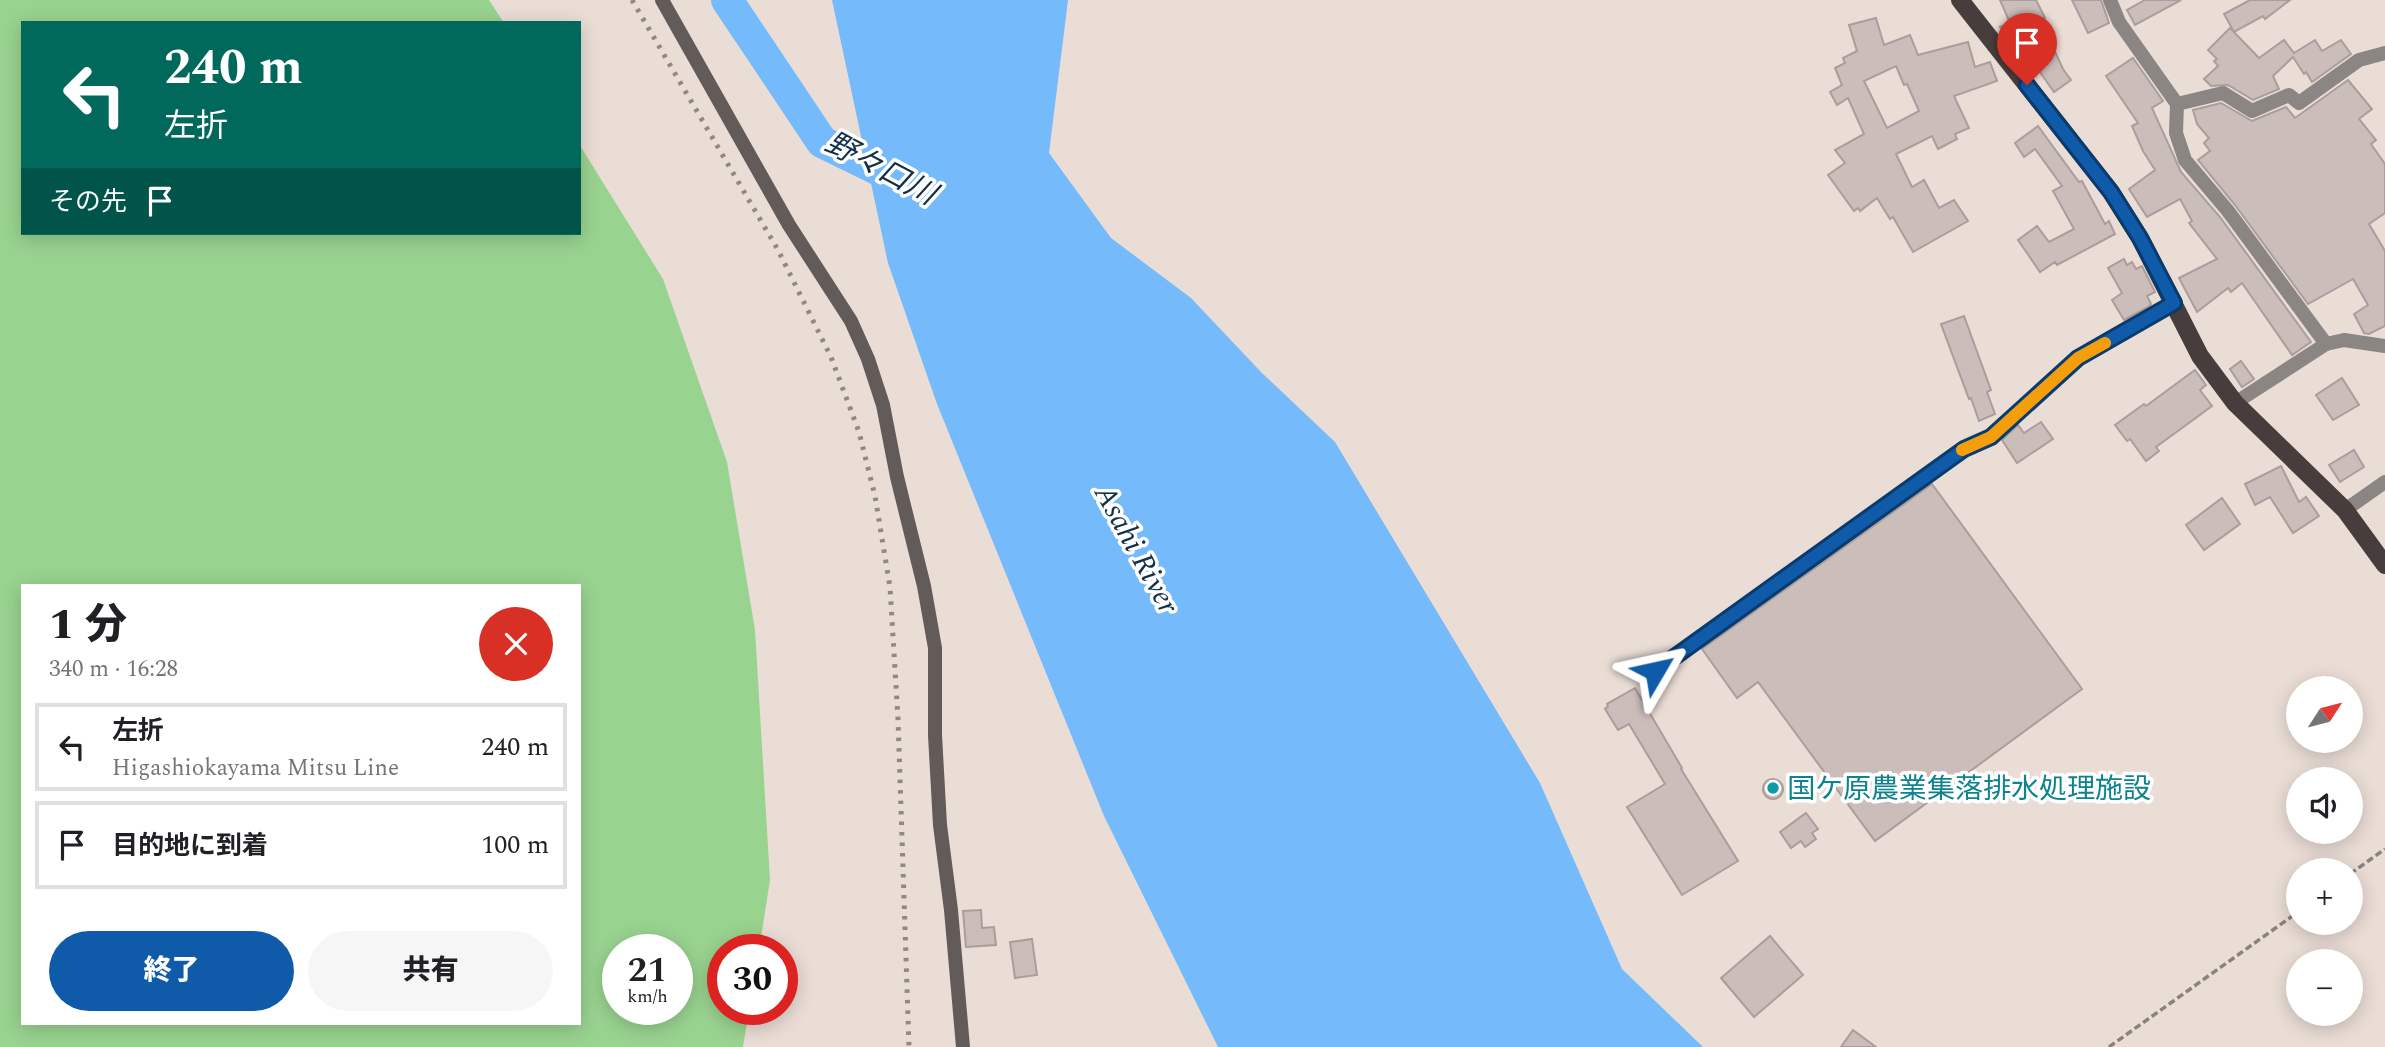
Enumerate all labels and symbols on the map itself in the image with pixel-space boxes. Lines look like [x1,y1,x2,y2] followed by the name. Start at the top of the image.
[1997,13,2057,85] pin
[817,120,947,219] water label: 野々口川
[1081,475,1191,623] water label: Asahi River
[1618,634,1692,708] position arrow
[2286,676,2362,752] north arrow
[1787,768,2151,811] place label: 国ケ原農業集落排水処理施設
[1765,780,1781,796] marker: 国ケ原農業集落排水処理施設
[707,934,798,1025] speed limit sign: 30

